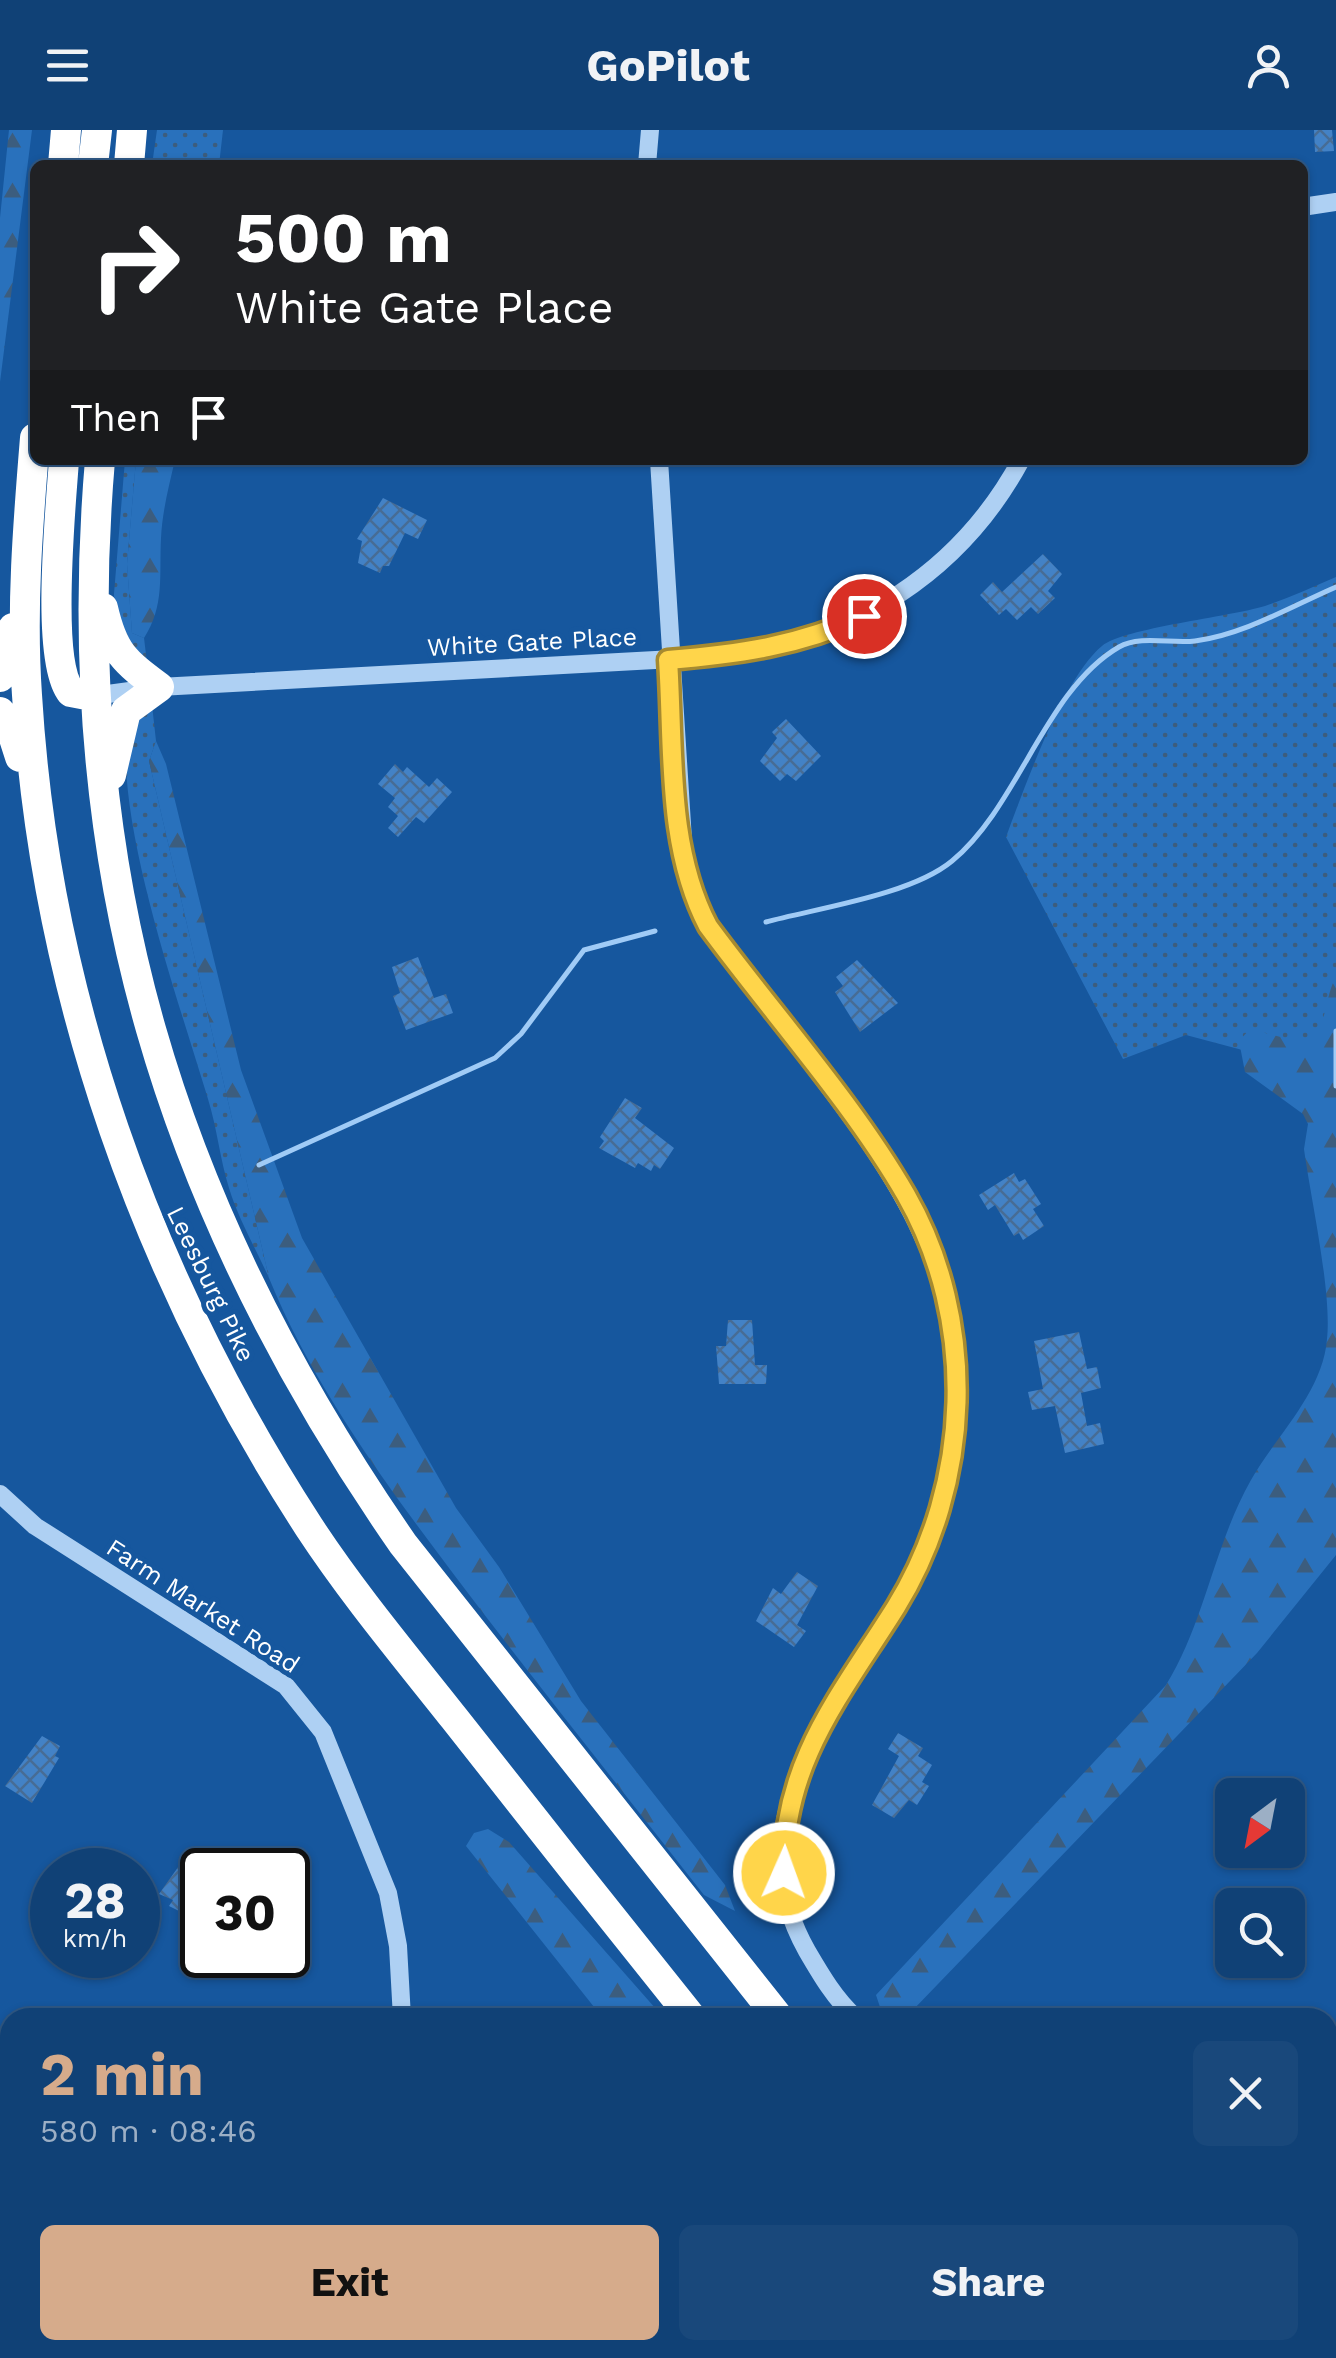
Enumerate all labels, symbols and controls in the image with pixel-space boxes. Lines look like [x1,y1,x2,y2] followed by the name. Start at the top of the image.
[40,38,95,93] icon: menu
[1241,38,1296,93] icon: person
[586,39,750,92] text: GoPilot
[235,197,452,279] text: 500 m
[70,200,200,330] icon: right
[235,281,613,334] text: White Gate Place
[181,390,236,445] icon: arrive
[70,396,161,440] text: Then
[822,574,907,659] pin
[837,589,892,644] icon: arrive
[426,622,638,662] street label: White Gate Place
[161,1202,261,1366] street label: Leesburg Pike
[101,1533,305,1679] street label: Farm Market Road
[1215,1778,1305,1868] north arrow
[1215,1778,1305,1978] map controls
[732,1821,836,1925] position arrow
[180,1848,310,1978] speed limit sign: 30
[64,1871,126,1930] text: 28
[1215,1888,1305,1978] button: search
[63,1924,127,1953] text: km/h
[40,2039,204,2110] text: 2 min
[1193,2041,1298,2146] button: close
[40,2112,257,2150] text: 580 m · 08:46
[40,2225,659,2340] button: Exit
[679,2225,1298,2340] button: Share

